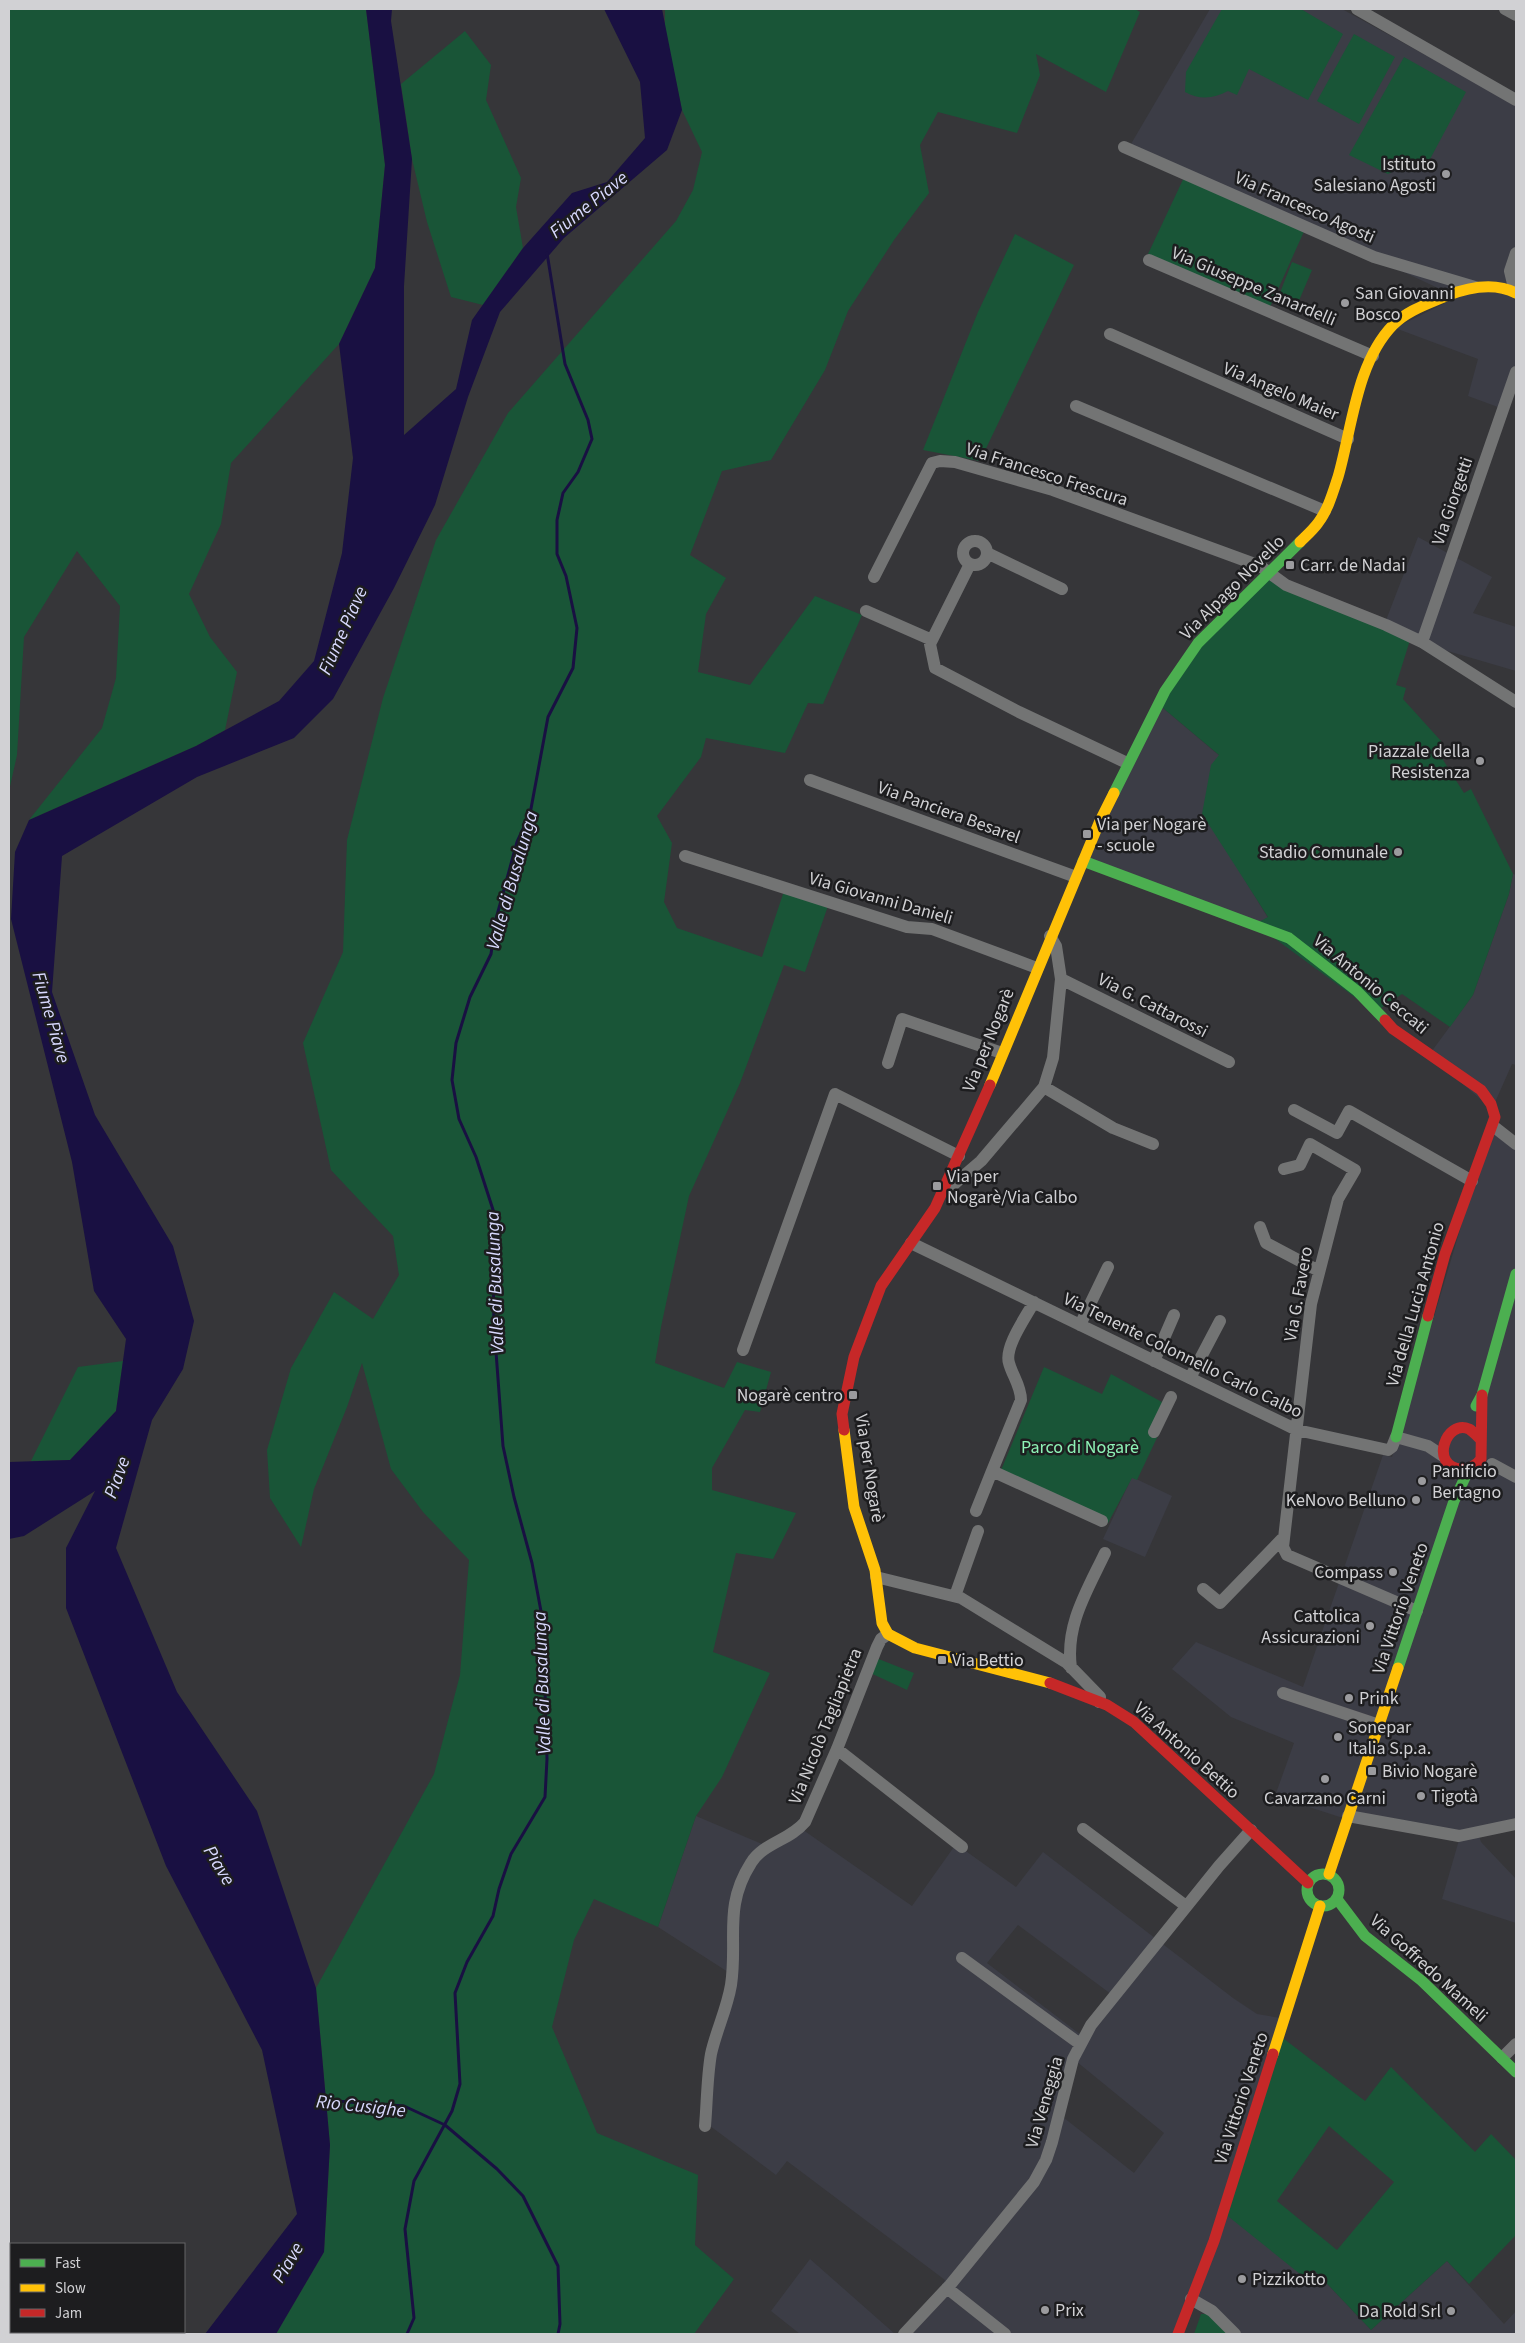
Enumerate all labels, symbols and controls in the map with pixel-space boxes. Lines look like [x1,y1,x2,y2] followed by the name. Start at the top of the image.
[1314,152,1436,198] place label: Istituto Salesiano Agosti
[544,165,634,245] water label: Fiume Piave
[1231,165,1379,250] street label: Via Francesco Agosti
[1440,168,1452,180] marker: Istituto Salesiano Agosti
[1168,240,1340,332] street label: Via Giuseppe Zanardelli
[1355,281,1454,327] place label: San Giovanni Bosco
[1339,297,1351,309] marker: San Giovanni Bosco
[1219,356,1343,427] street label: Via Angelo Maier
[963,436,1131,512] street label: Via Francesco Frescura
[1426,454,1479,549] street label: Via Giorgetti
[1174,529,1290,645] street label: Via Alpago Novello
[1300,553,1406,578] place label: Carr. de Nadai
[1284,559,1296,571] marker: Carr. de Nadai
[312,582,375,679] water label: Fiume Piave
[1368,739,1470,785] place label: Piazzale della Resistenza
[1474,755,1486,767] marker: Piazzale della Resistenza
[874,775,1024,850] street label: Via Panciera Besarel
[480,808,545,953] water label: Valle di Busalunga
[1097,812,1206,858] place label: Via per Nogarè - scuole
[1081,828,1093,840] marker: Via per Nogarè - scuole
[1259,840,1388,865] place label: Stadio Comunale
[1392,846,1404,858] marker: Stadio Comunale
[806,866,956,931] street label: Via Giovanni Danieli
[1308,929,1434,1040] street label: Via Antonio Ceccati
[1093,967,1212,1044] street label: Via G. Cattarossi
[25,968,77,1066] water label: Fiume Piave
[956,985,1021,1096] street label: Via per Nogarè
[947,1164,1078,1210] place label: Via per Nogarè/Via Calbo
[931,1180,943,1192] marker: Via per Nogarè/Via Calbo
[480,1211,511,1355] water label: Valle di Busalunga
[1380,1219,1451,1389] street label: Via della Lucia Antonio
[1278,1245,1319,1344] street label: Via G. Favero
[1059,1286,1307,1424] street label: Via Tenente Colonnello Carlo Calbo
[737,1383,843,1408] place label: Nogarè centro
[847,1389,859,1401] marker: Nogarè centro
[849,1412,890,1524] street label: Via per Nogarè
[1021,1435,1139,1460] park label: Parco di Nogarè
[97,1453,137,1502] water label: Piave
[1432,1459,1501,1505] place label: Panificio Bertagno
[1416,1475,1428,1487] marker: Panificio Bertagno
[1286,1488,1406,1513] place label: KeNovo Belluno
[1410,1494,1422,1506] marker: KeNovo Belluno
[1366,1539,1435,1677] street label: Via Vittorio Veneto
[1314,1560,1383,1585] place label: Compass
[1387,1566,1399,1578] marker: Compass
[1261,1604,1360,1650] place label: Cattolica Assicurazioni
[527,1611,558,1755] water label: Valle di Busalunga
[1364,1620,1376,1632] marker: Cattolica Assicurazioni
[783,1644,868,1808] street label: Via Nicolò Tagliapietra
[952,1648,1024,1673] place label: Via Bettio
[936,1654,948,1666] marker: Via Bettio
[1359,1686,1399,1711] place label: Prink
[1343,1692,1355,1704] marker: Prink
[1128,1696,1245,1805] street label: Via Antonio Bettio
[1348,1715,1431,1761] place label: Sonepar Italia S.p.a.
[1332,1731,1344,1743] marker: Sonepar Italia S.p.a.
[1382,1759,1478,1784] place label: Bivio Nogarè
[1366,1765,1378,1777] marker: Bivio Nogarè
[1319,1773,1331,1785] marker: Cavarzano Carni
[1431,1784,1478,1809] place label: Tigotà
[1264,1786,1386,1811] place label: Cavarzano Carni
[1415,1790,1427,1802] marker: Tigotà
[196,1841,241,1891] water label: Piave
[1364,1909,1493,2028] street label: Via Goffredo Mameli
[1208,2029,1275,2167] street label: Via Vittorio Veneto
[1019,2053,1070,2151] street label: Via Veneggia
[315,2088,407,2125] water label: Rio Cusighe
[266,2238,311,2288] water label: Piave
[10,2243,185,2333] legend
[55,2253,81,2274] text: Fast
[1252,2267,1326,2292] place label: Pizzikotto
[1236,2273,1248,2285] marker: Pizzikotto
[55,2278,86,2299] text: Slow
[1055,2298,1084,2323] place label: Prix
[1359,2299,1441,2324] place label: Da Rold Srl
[55,2303,82,2324] text: Jam
[1039,2304,1051,2316] marker: Prix
[1445,2305,1457,2317] marker: Da Rold Srl

